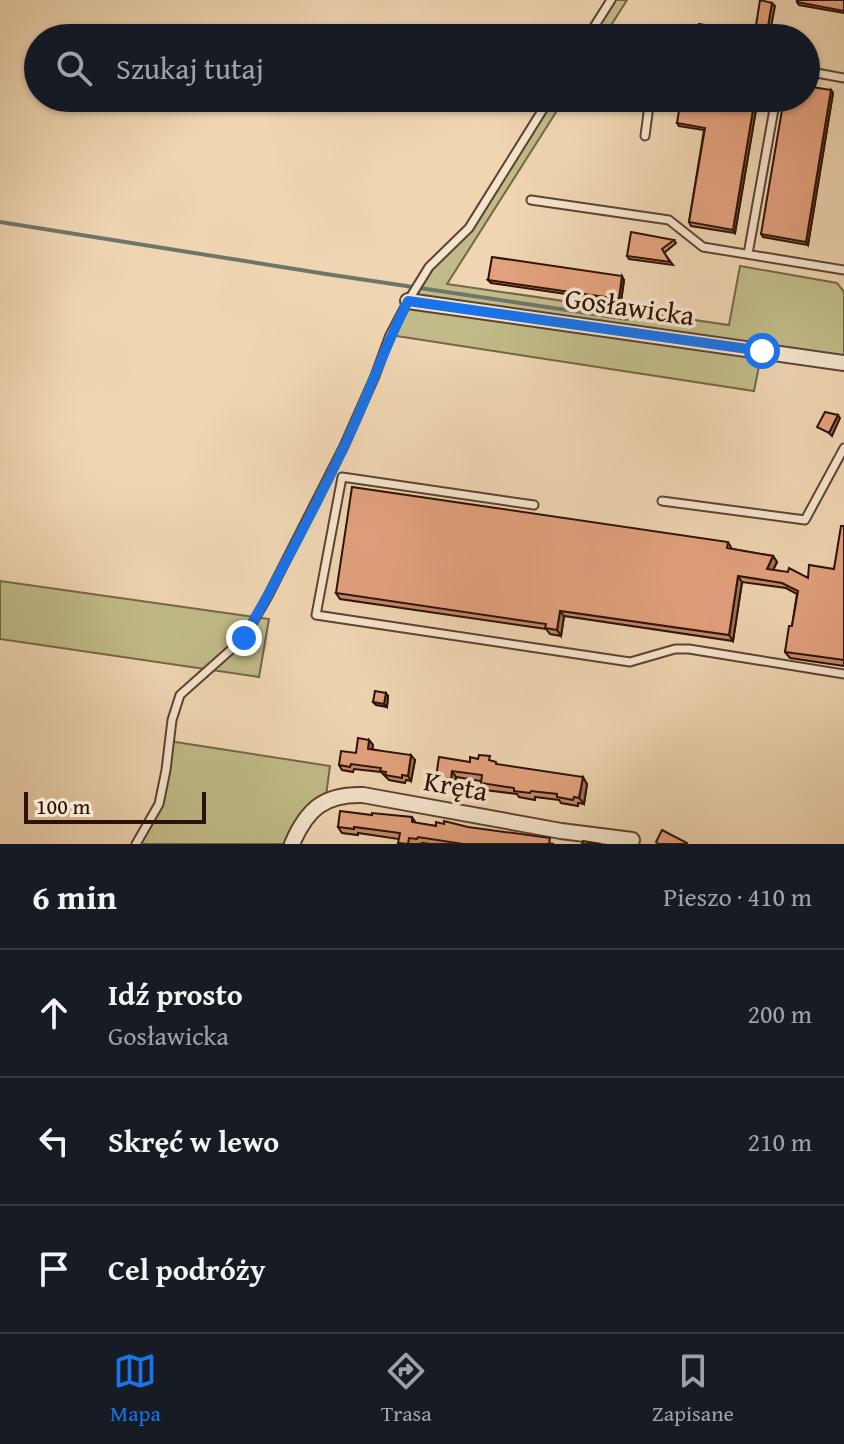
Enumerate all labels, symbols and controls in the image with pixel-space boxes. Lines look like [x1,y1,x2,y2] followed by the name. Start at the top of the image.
[24,24,820,112] search box
[52,46,96,90] icon: search
[116,46,264,90] text: Szukaj tutaj
[563,277,698,335] street label: Gosławicka
[744,333,780,369] route start
[226,620,262,656] route end
[421,759,492,811] street label: Kręta
[24,788,206,824] scale bar
[36,790,91,822] text: 100 m
[32,872,117,921] text: 6 min
[663,877,812,916] text: Pieszo · 410 m
[108,972,243,1016] text: Idź prosto
[32,991,76,1035] icon: ahead
[747,994,812,1033] text: 200 m
[108,1016,229,1055] text: Gosławicka
[32,1119,76,1163] icon: left
[108,1119,279,1163] text: Skręć w lewo
[747,1122,812,1161] text: 210 m
[32,1247,76,1291] icon: arrive
[108,1247,265,1291] text: Cel podróży
[110,1349,161,1429] tab: Mapa
[381,1349,432,1429] tab: Trasa
[652,1349,734,1429] tab: Zapisane

